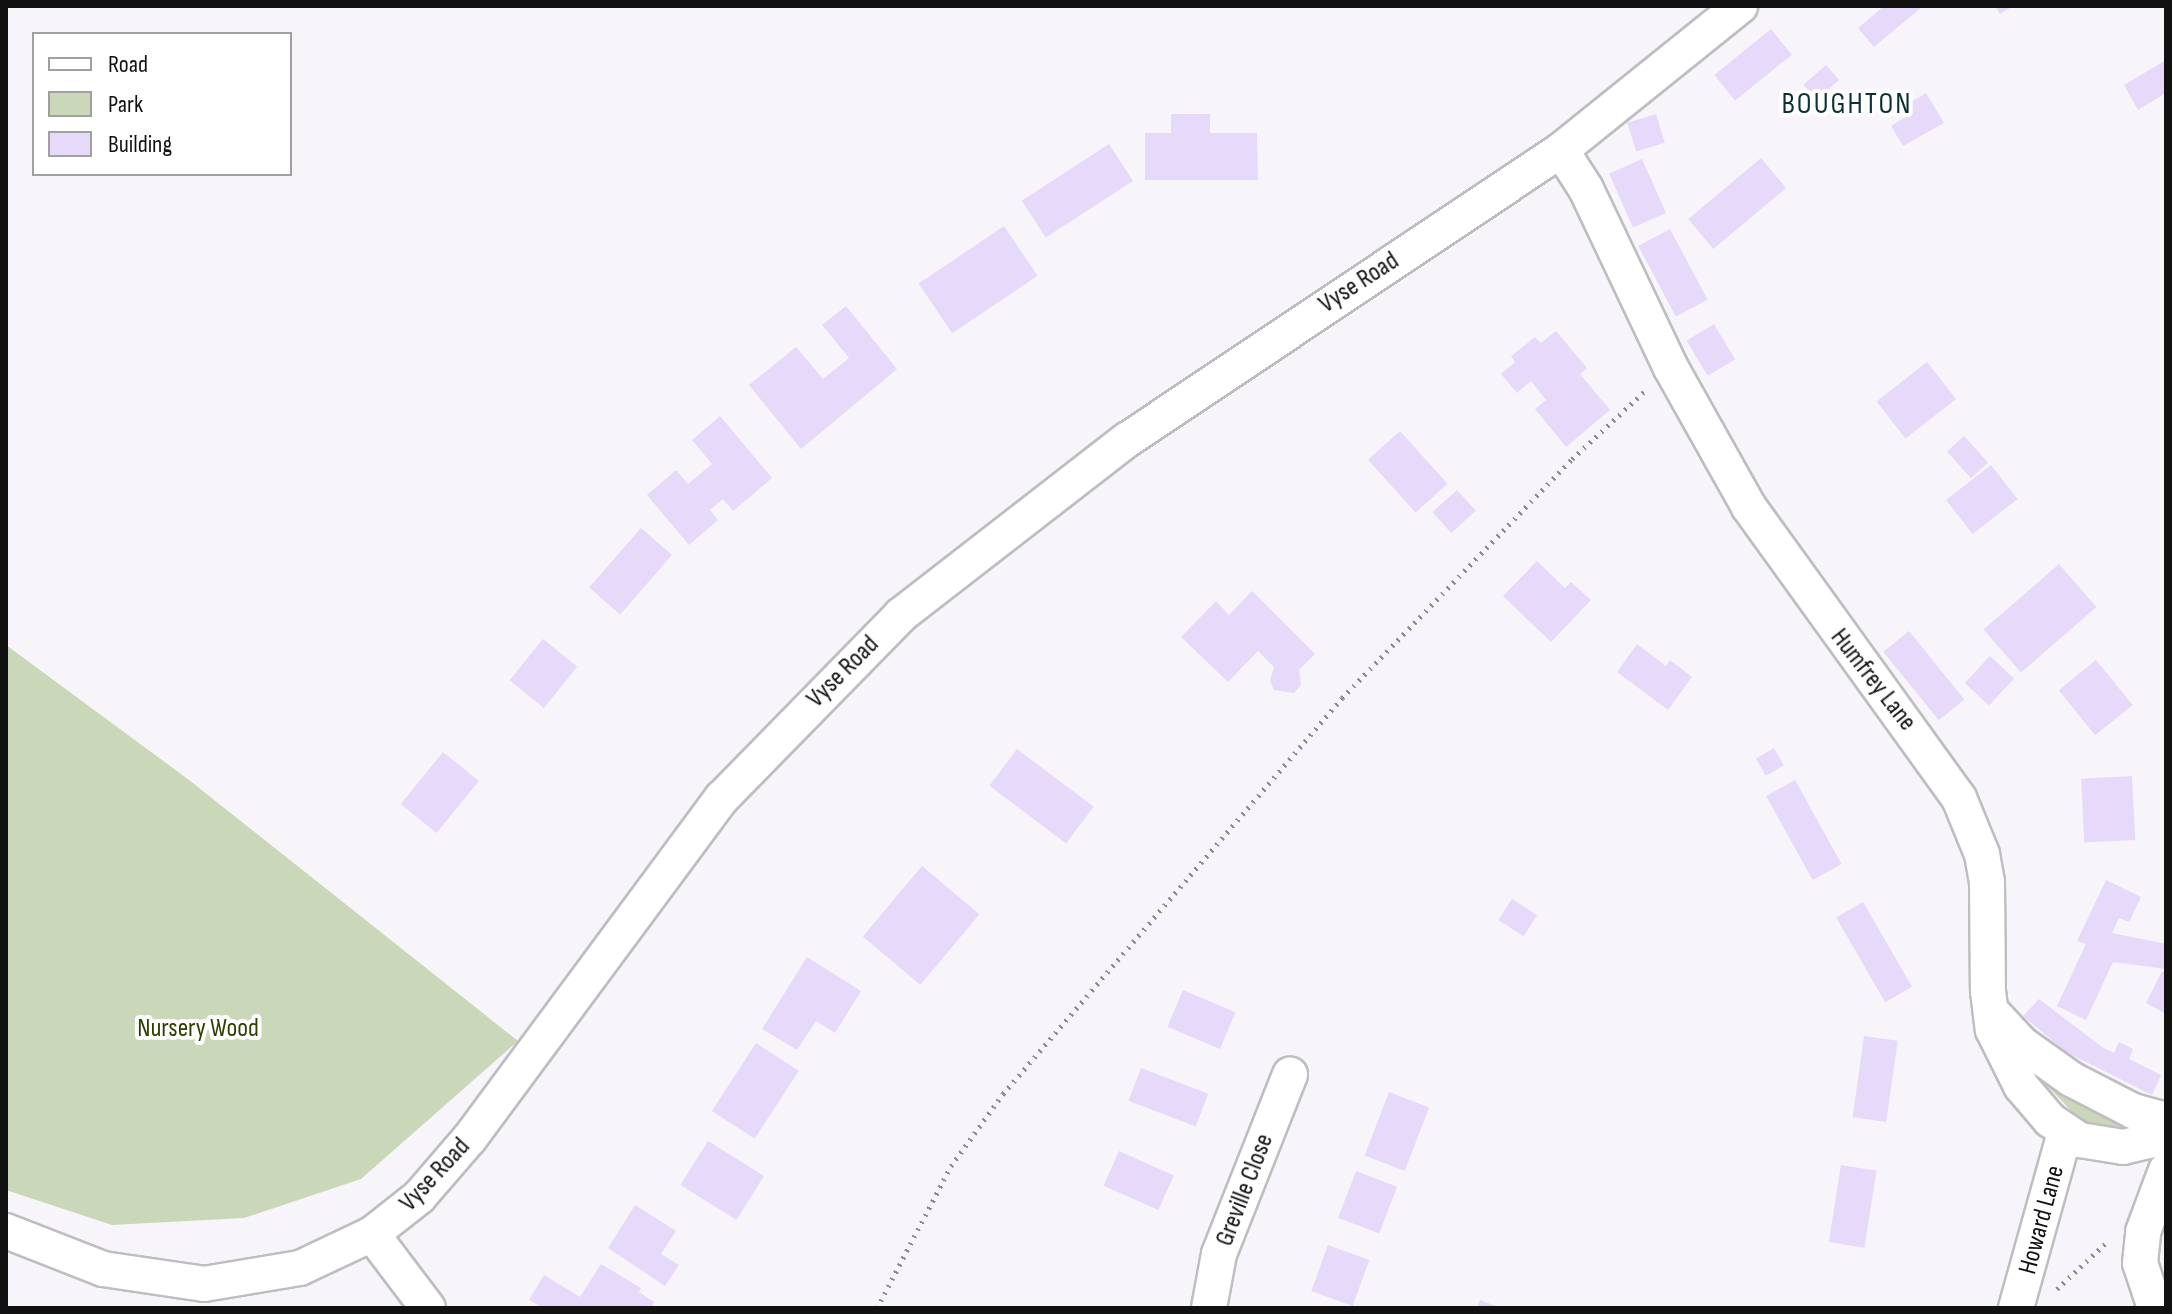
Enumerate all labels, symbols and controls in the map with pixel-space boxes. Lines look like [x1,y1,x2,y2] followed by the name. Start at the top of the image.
[32,32,292,176] legend
[108,50,148,79] text: Road
[1781,86,1913,122] district label: BOUGHTON
[108,90,143,119] text: Park
[108,130,172,159] text: Building
[1313,246,1405,320] street label: Vyse Road
[1823,623,1923,737] street label: Humfrey Lane
[801,630,885,714] street label: Vyse Road
[137,1013,259,1045] park label: Nursery Wood
[1209,1130,1281,1250] street label: Greville Close
[393,1132,477,1218] street label: Vyse Road
[2013,1162,2071,1278] street label: Howard Lane

